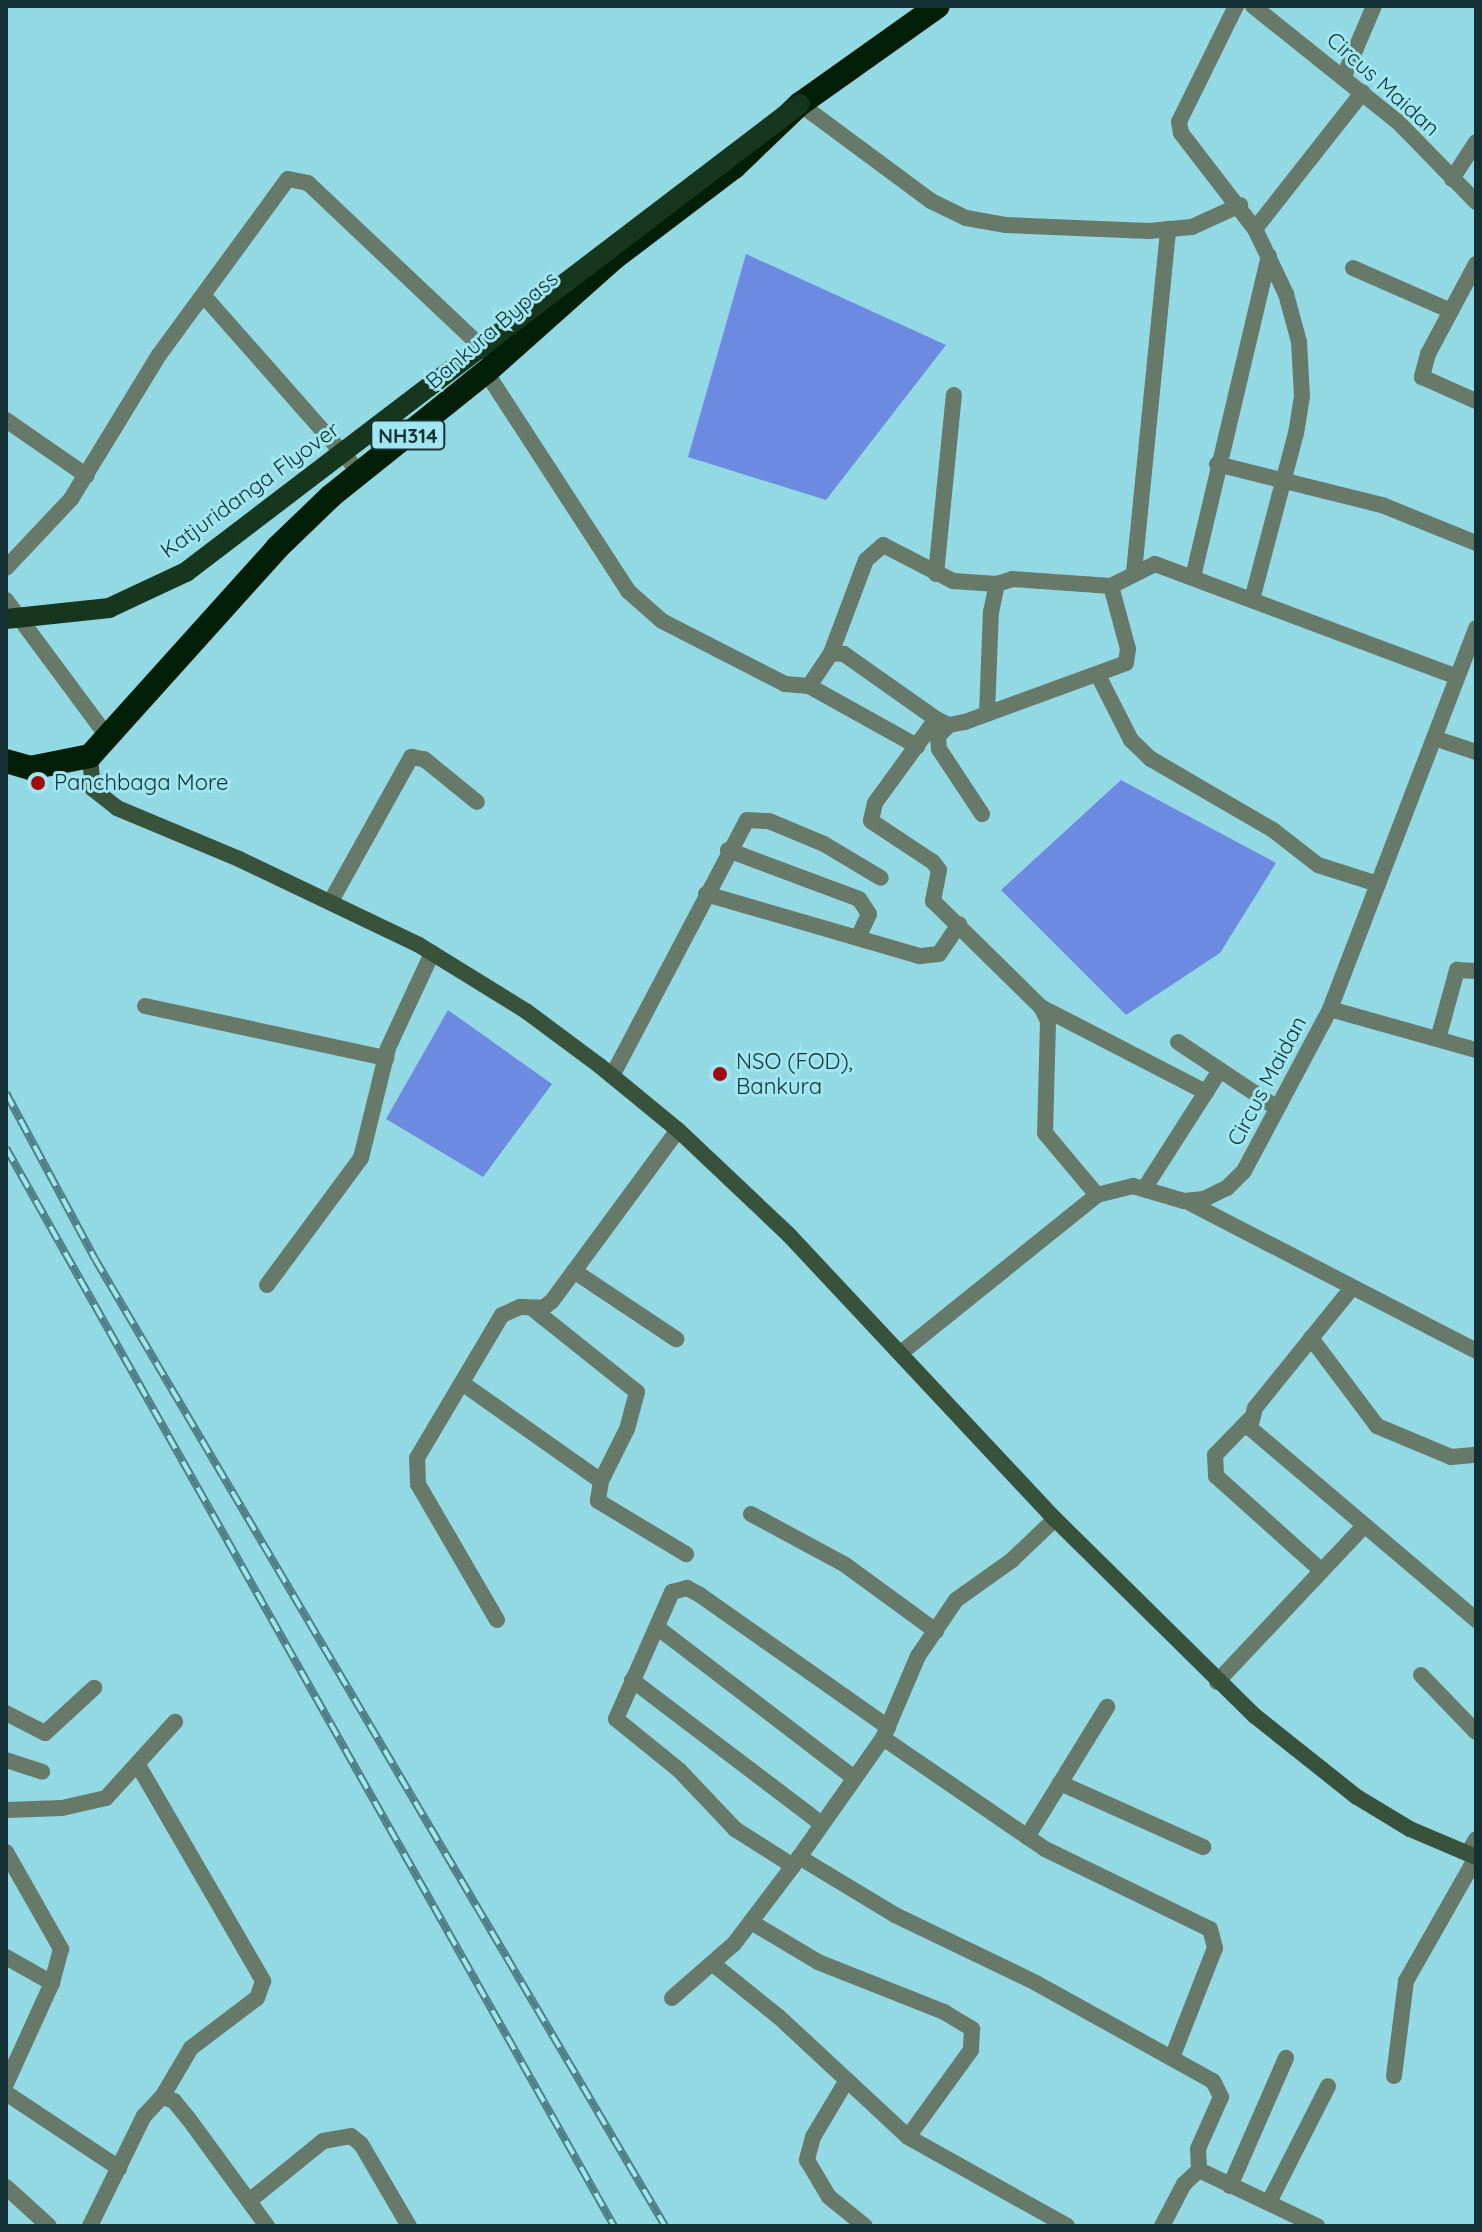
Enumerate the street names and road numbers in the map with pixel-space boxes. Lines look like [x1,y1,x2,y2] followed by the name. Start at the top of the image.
[1321,26,1445,142] street label: Circus Maidan
[421,266,563,394] street label: Bankura Bypass
[155,416,345,564] street label: Katjuridanga Flyover
[370,419,446,451] road number: NH314
[1222,1012,1312,1150] street label: Circus Maidan

